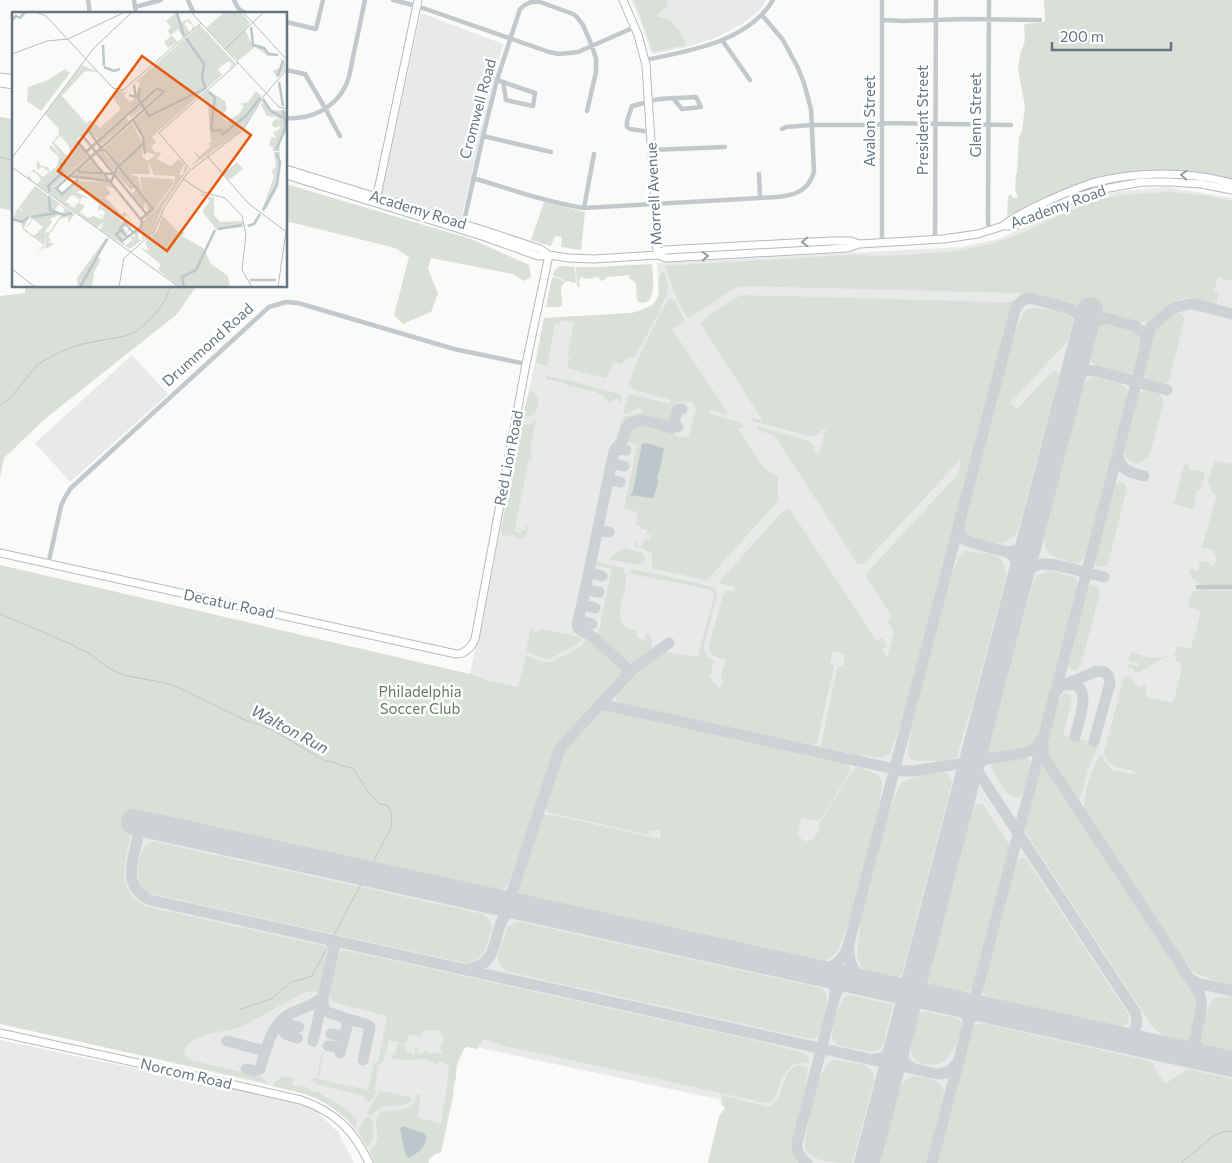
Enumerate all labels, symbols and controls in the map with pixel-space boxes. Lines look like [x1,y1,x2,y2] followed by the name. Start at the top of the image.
[12,12,288,288] inset map
[1052,20,1171,52] scale bar
[1060,27,1104,45] text: 200 m
[455,57,499,161] street label: Cromwell Road
[913,65,931,175] street label: President Street
[966,72,984,158] street label: Glenn Street
[860,75,878,167] street label: Avalon Street
[641,142,665,246] street label: Morrell Avenue
[1180,170,1188,181] one-way arrow
[1007,180,1108,232] street label: Academy Road
[368,186,469,232] street label: Academy Road
[801,237,809,248] one-way arrow
[702,250,710,261] one-way arrow
[158,299,256,390] street label: Drummond Road
[490,409,526,507] street label: Red Lion Road
[182,585,276,621] street label: Decatur Road
[378,682,462,717] park label: Philadelphia Soccer Club
[248,700,332,757] water label: Walton Run
[139,1054,234,1092] street label: Norcom Road

